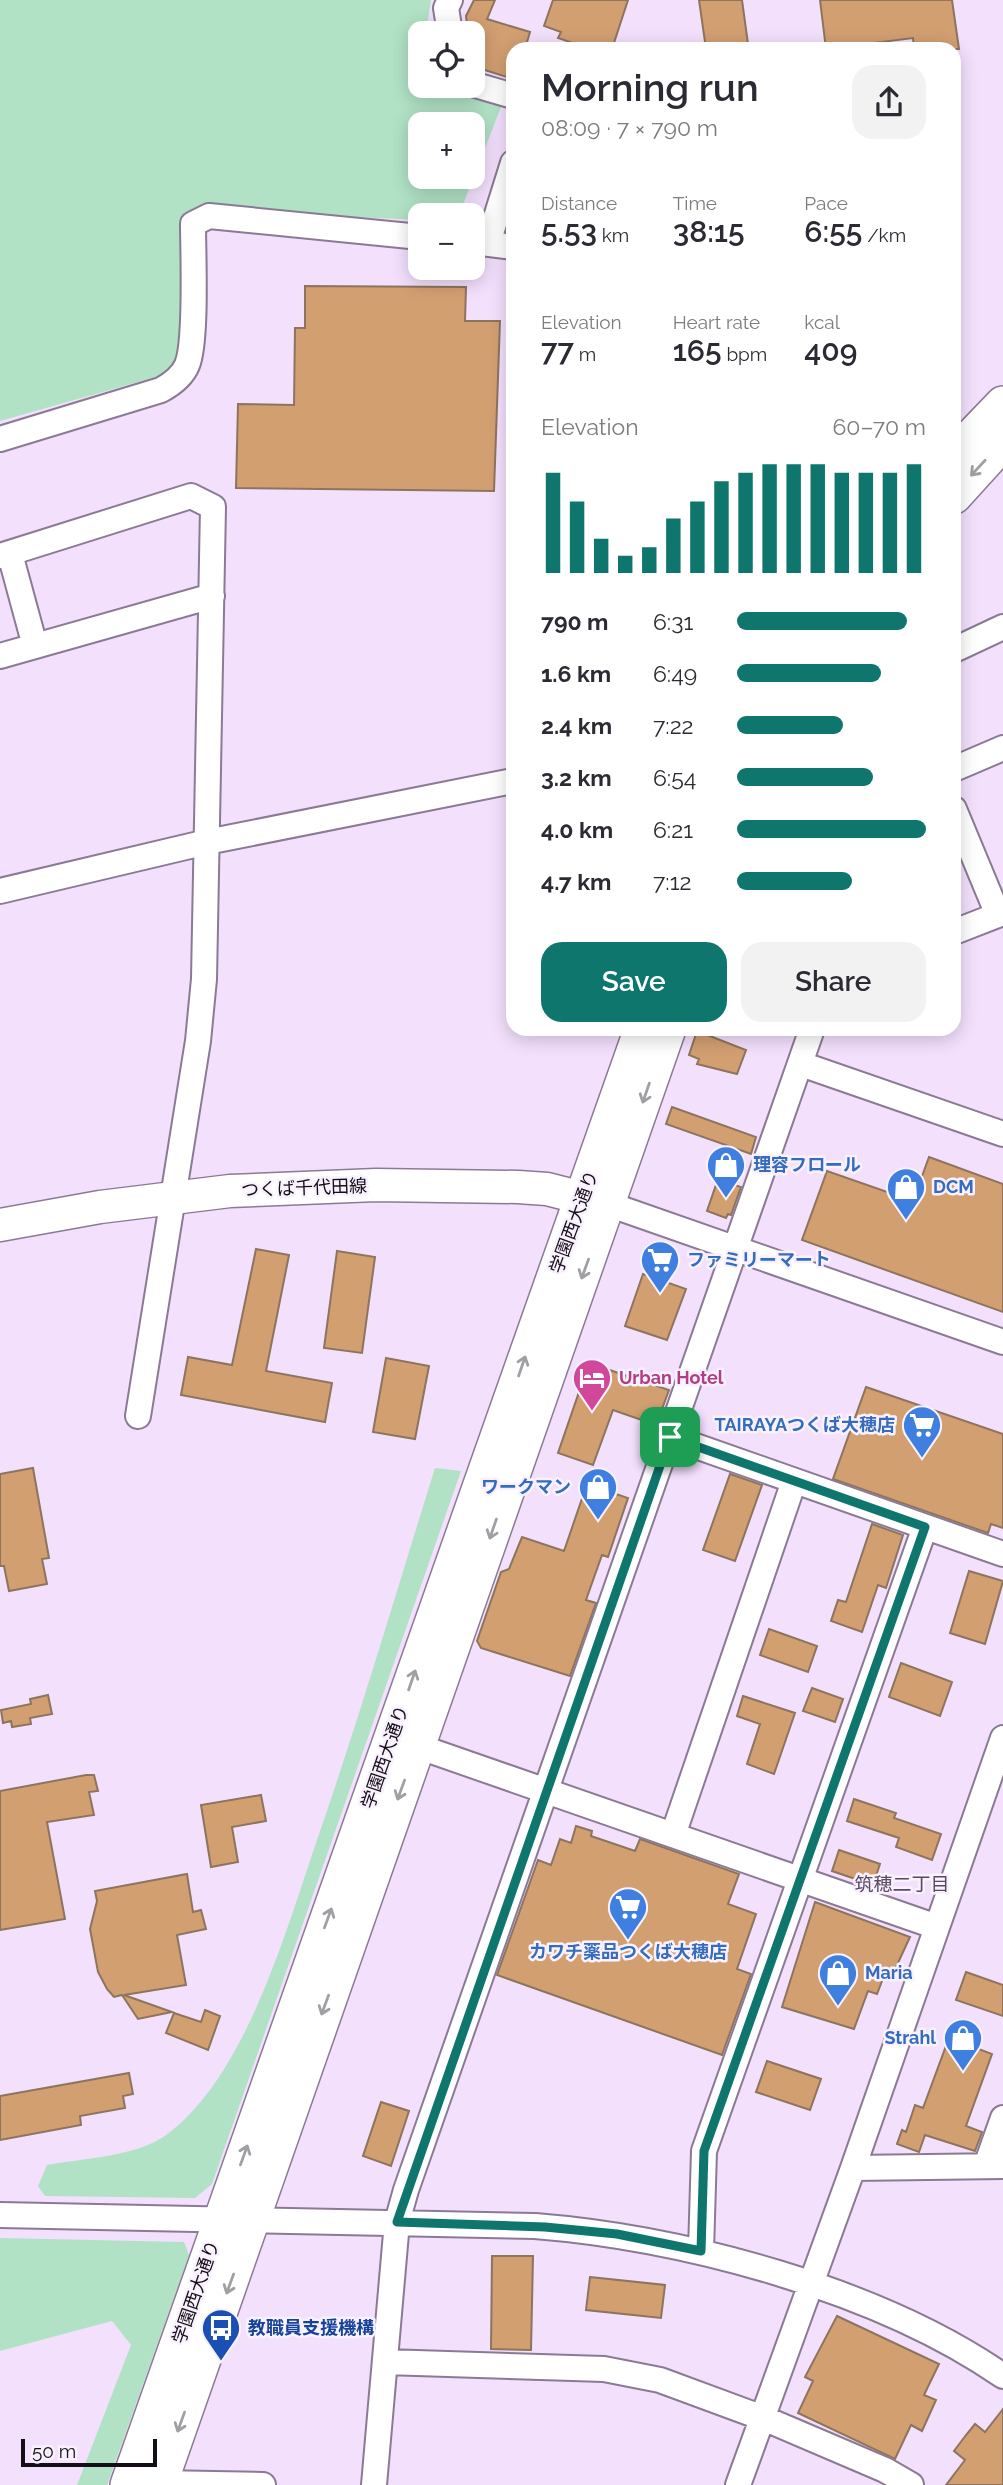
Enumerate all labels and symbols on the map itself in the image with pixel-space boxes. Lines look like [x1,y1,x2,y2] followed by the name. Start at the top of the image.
[969,459,986,476] one-way arrow
[639,1082,651,1104] one-way arrow
[705,1144,747,1199] shop icon: 理容フロール
[753,1154,861,1175] place label: 理容フロール
[885,1166,927,1221] shop icon: DCM
[545,1167,602,1276] street label: 学園西大通り
[241,1175,367,1200] street label: つくば千代田線
[933,1176,974,1197] place label: DCM
[639,1239,681,1294] supermarket icon: ファミリーマート
[687,1249,831,1270] place label: ファミリーマート
[577,1257,590,1279] one-way arrow
[516,1355,529,1377] one-way arrow
[571,1357,613,1412] hotel icon: Urban Hotel
[619,1367,724,1388] place label: Urban Hotel
[901,1404,943,1459] supermarket icon: TAIRAYAつくば大穂店
[640,1407,700,1467] pin
[714,1414,895,1435] place label: TAIRAYAつくば大穂店
[577,1466,619,1521] shop icon: ワークマン
[481,1476,571,1497] place label: ワークマン
[486,1518,498,1540] one-way arrow
[407,1669,419,1691] one-way arrow
[357,1702,412,1811] street label: 学園西大通り
[394,1779,406,1801] one-way arrow
[854,1873,950,1895] district label: 筑穂二丁目
[607,1886,649,1941] supermarket icon: カワチ薬品つくば大穂店
[323,1907,336,1929] one-way arrow
[529,1941,727,1962] place label: カワチ薬品つくば大穂店
[817,1952,859,2007] shop icon: Maria
[865,1962,913,1983] place label: Maria
[318,1993,330,2015] one-way arrow
[942,2017,984,2072] shop icon: Strahl
[884,2027,936,2048] place label: Strahl
[239,2145,251,2167] one-way arrow
[168,2237,223,2346] street label: 学園西大通り
[223,2273,235,2295] one-way arrow
[200,2307,242,2362] bus stop icon: 教職員支援機構
[248,2317,374,2338] place label: 教職員支援機構
[174,2410,186,2432] one-way arrow
[21,2436,158,2468] scale bar

